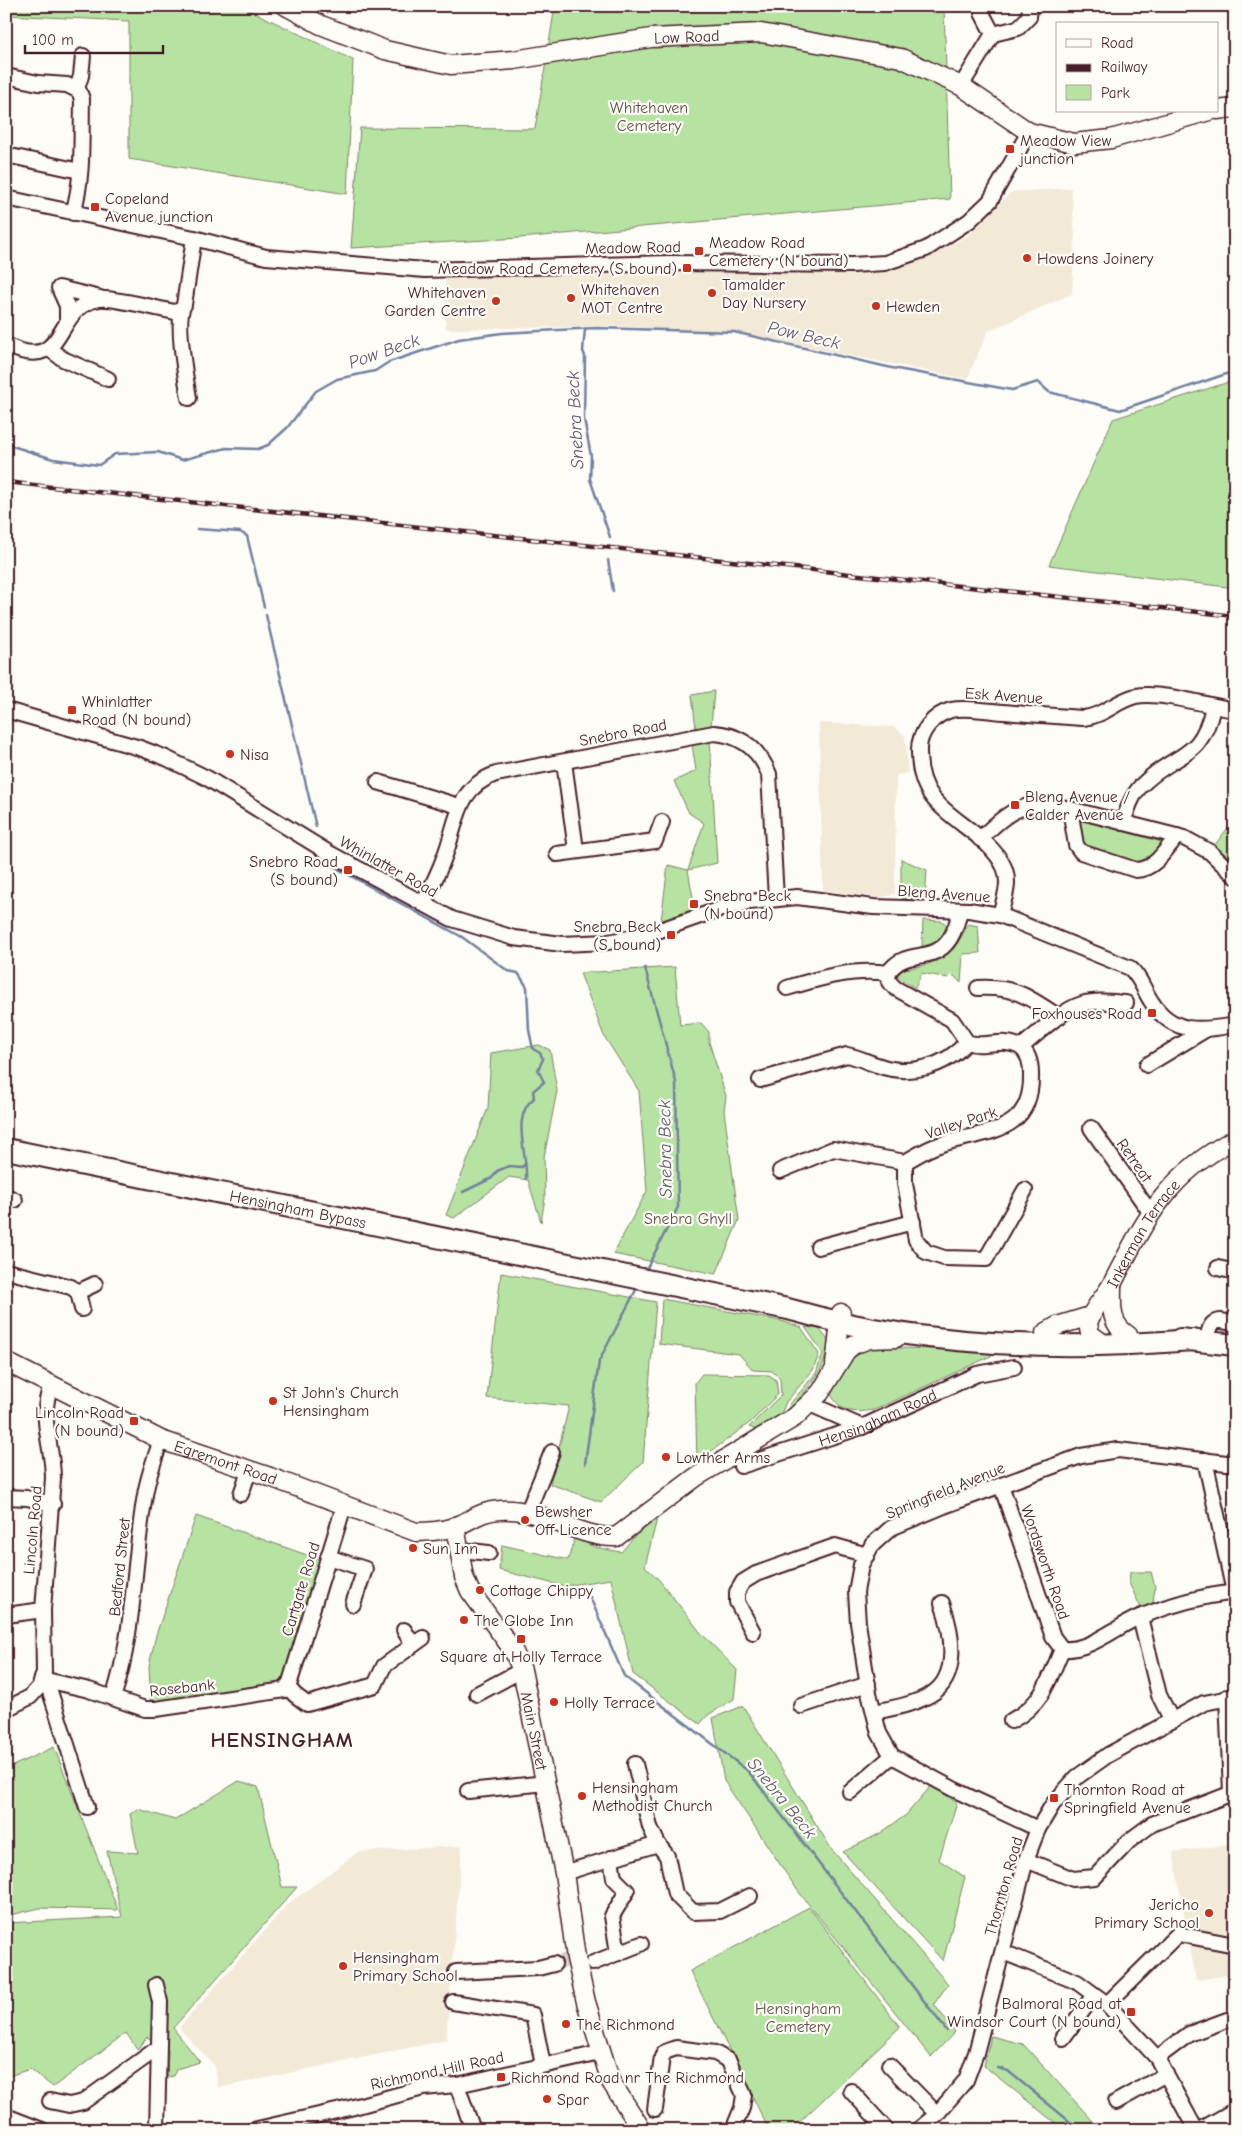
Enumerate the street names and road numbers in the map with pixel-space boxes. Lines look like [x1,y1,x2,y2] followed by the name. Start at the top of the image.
[654,27,720,48] street label: Low Road
[585,238,681,258] street label: Meadow Road
[964,684,1044,708] street label: Esk Avenue
[578,716,668,750] street label: Snebro Road
[336,832,441,901] street label: Whinlatter Road
[897,882,991,906] street label: Bleng Avenue
[923,1103,1000,1143] street label: Valley Park
[1113,1135,1156,1186] street label: Retreat
[1104,1176,1184,1291] street label: Inkerman Terrace
[228,1187,368,1233] street label: Hensingham Bypass
[817,1386,940,1450] street label: Hensingham Road
[172,1437,279,1489] street label: Egremont Road
[883,1459,1008,1523] street label: Springfield Avenue
[20,1485,46,1575] street label: Lincoln Road
[1017,1503,1073,1622] street label: Wordsworth Road
[106,1517,134,1617] street label: Bedford Street
[278,1540,324,1638] street label: Cartgate Road
[148,1676,216,1700] street label: Rosebank
[517,1690,551,1772] street label: Main Street
[981,1835,1027,1938] street label: Thornton Road
[369,2048,506,2094] street label: Richmond Hill Road

